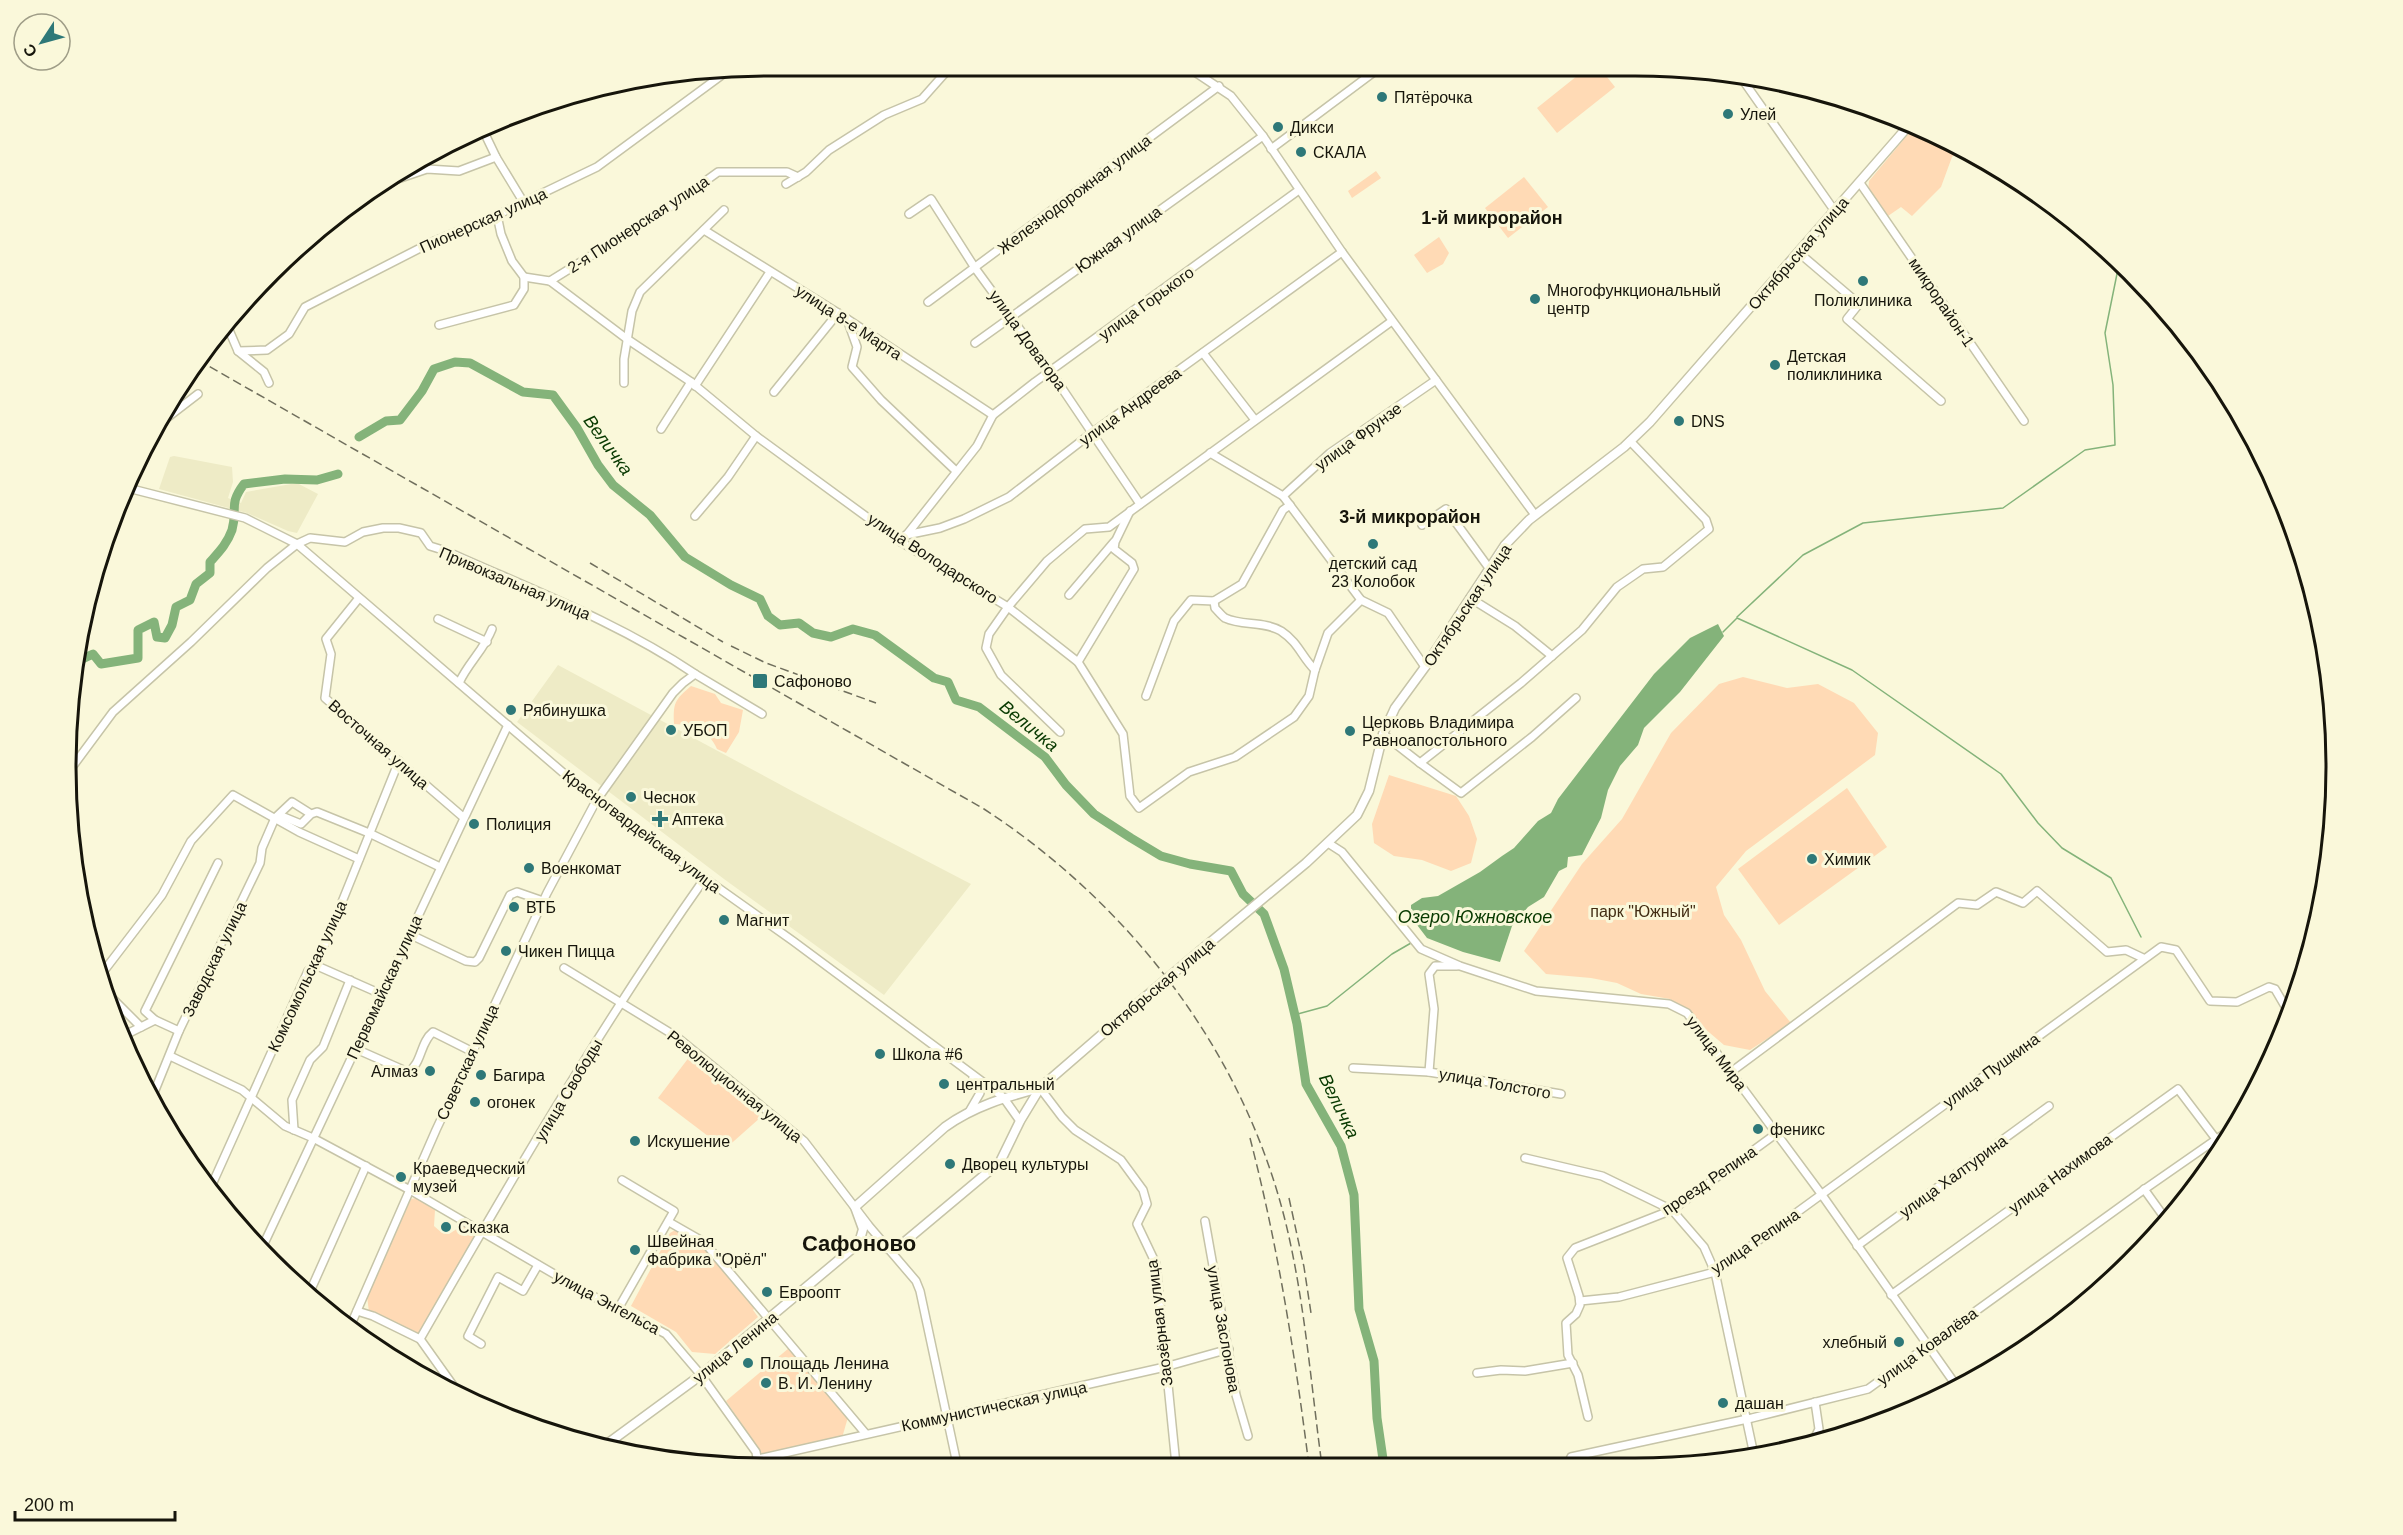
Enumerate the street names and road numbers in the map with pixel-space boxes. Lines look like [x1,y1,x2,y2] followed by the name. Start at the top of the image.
[995,131,1154,257] street label: Железнодорожная улица
[565,172,712,276] street label: 2-я Пионерская улица
[417,185,549,256] street label: Пионерская улица
[1745,194,1852,313] street label: Октябрьская улица
[1072,203,1165,276] street label: Южная улица
[1906,255,1978,350] street label: микрорайон-1
[1096,263,1197,343] street label: улица Горького
[793,282,905,363] street label: улица 8-е Марта
[986,287,1070,394] street label: улица Доватора
[1076,364,1184,449] street label: улица Андреева
[1312,399,1405,473] street label: улица Фрунзе
[865,510,1001,607] street label: улица Володарского
[1420,541,1515,669] street label: Октябрьская улица
[437,544,593,623] street label: Привокзальная улица
[325,696,432,792] street label: Восточная улица
[560,767,724,896] street label: Красногвардейская улица
[265,898,350,1055] street label: Комсомольская улица
[179,899,250,1020] street label: Заводская улица
[344,913,425,1062] street label: Первомайская улица
[1097,935,1218,1040] street label: Октябрьская улица
[433,1002,502,1123] street label: Советская улица
[1683,1013,1750,1094] street label: улица Мира
[664,1027,805,1146] street label: Революционная улица
[1940,1030,2043,1111] street label: улица Пушкина
[531,1036,606,1144] street label: улица Свободы
[1438,1065,1552,1102] street label: улица Толстого
[2006,1130,2115,1216] street label: улица Нахимова
[1896,1132,2010,1221] street label: улица Халтурина
[1659,1143,1760,1218] street label: проезд Репина
[1708,1206,1803,1277] street label: улица Репина
[1143,1259,1176,1387] street label: Заозёрная улица
[1204,1264,1243,1394] street label: улица Заслонова
[551,1267,663,1338] street label: улица Энгельса
[1874,1304,1981,1388] street label: улица Ковалёва
[690,1308,781,1387] street label: улица Ленина
[900,1379,1088,1434] street label: Коммунистическая улица

